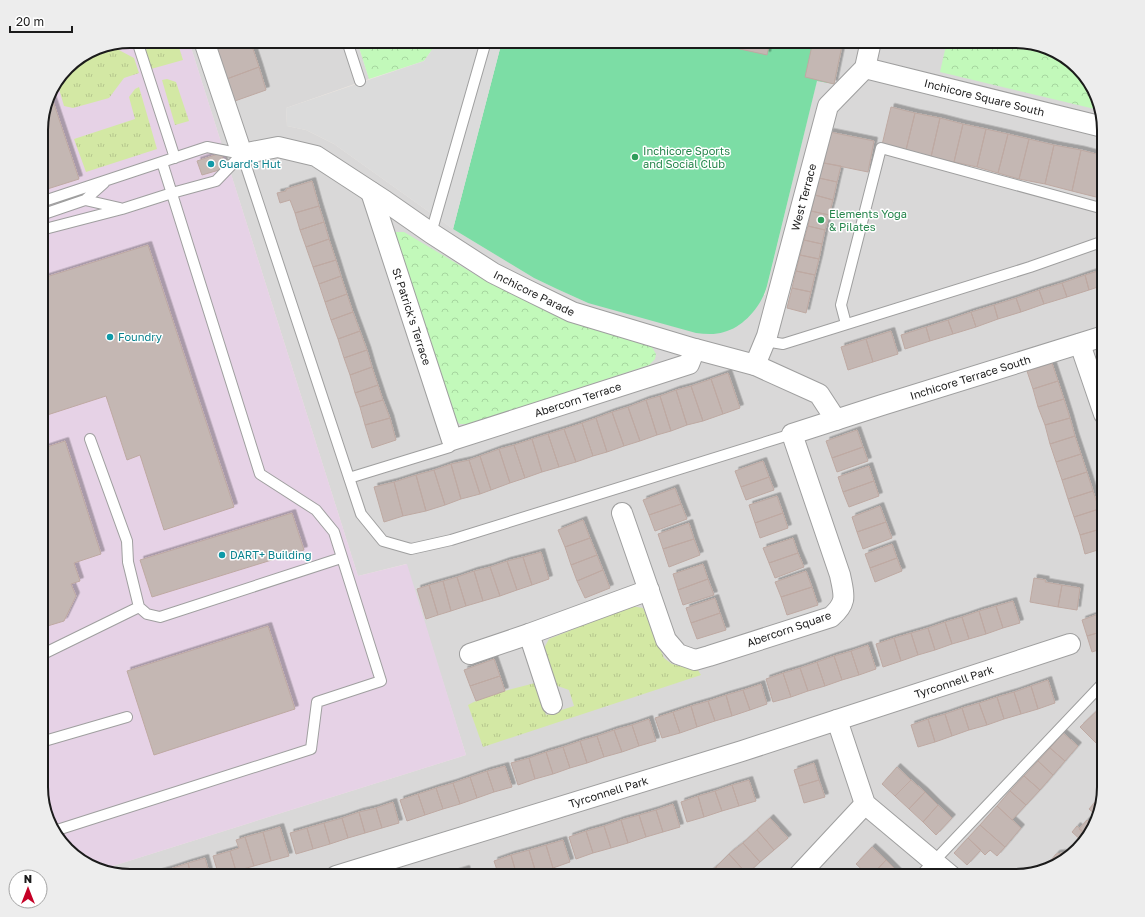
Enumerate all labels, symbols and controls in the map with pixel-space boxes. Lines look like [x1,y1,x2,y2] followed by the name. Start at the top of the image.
[10,8,72,34] scale bar
[16,14,44,29] text: 20 m
[923,76,1046,118] street label: Inchicore Square South
[643,144,730,170] place label: Inchicore Sports and Social Club
[630,152,640,162] marker: Inchicore Sports and Social Club
[219,157,281,170] place label: Guard's Hut
[206,159,216,169] marker: Guard's Hut
[788,162,818,232] street label: West Terrace
[829,207,907,233] place label: Elements Yoga & Pilates
[816,215,826,225] marker: Elements Yoga & Pilates
[390,266,434,367] street label: St Patrick's Terrace
[492,267,577,318] street label: Inchicore Parade
[118,330,162,343] place label: Foundry
[105,332,115,342] marker: Foundry
[908,352,1032,402] street label: Inchicore Terrace South
[533,379,623,419] street label: Abercorn Terrace
[230,548,311,561] place label: DART+ Building
[217,550,227,560] marker: DART+ Building
[745,608,833,649] street label: Abercorn Square
[913,662,995,700] street label: Tyrconnell Park
[567,773,650,810] street label: Tyrconnell Park
[8,869,48,909] north arrow
[24,872,32,885] text: N

